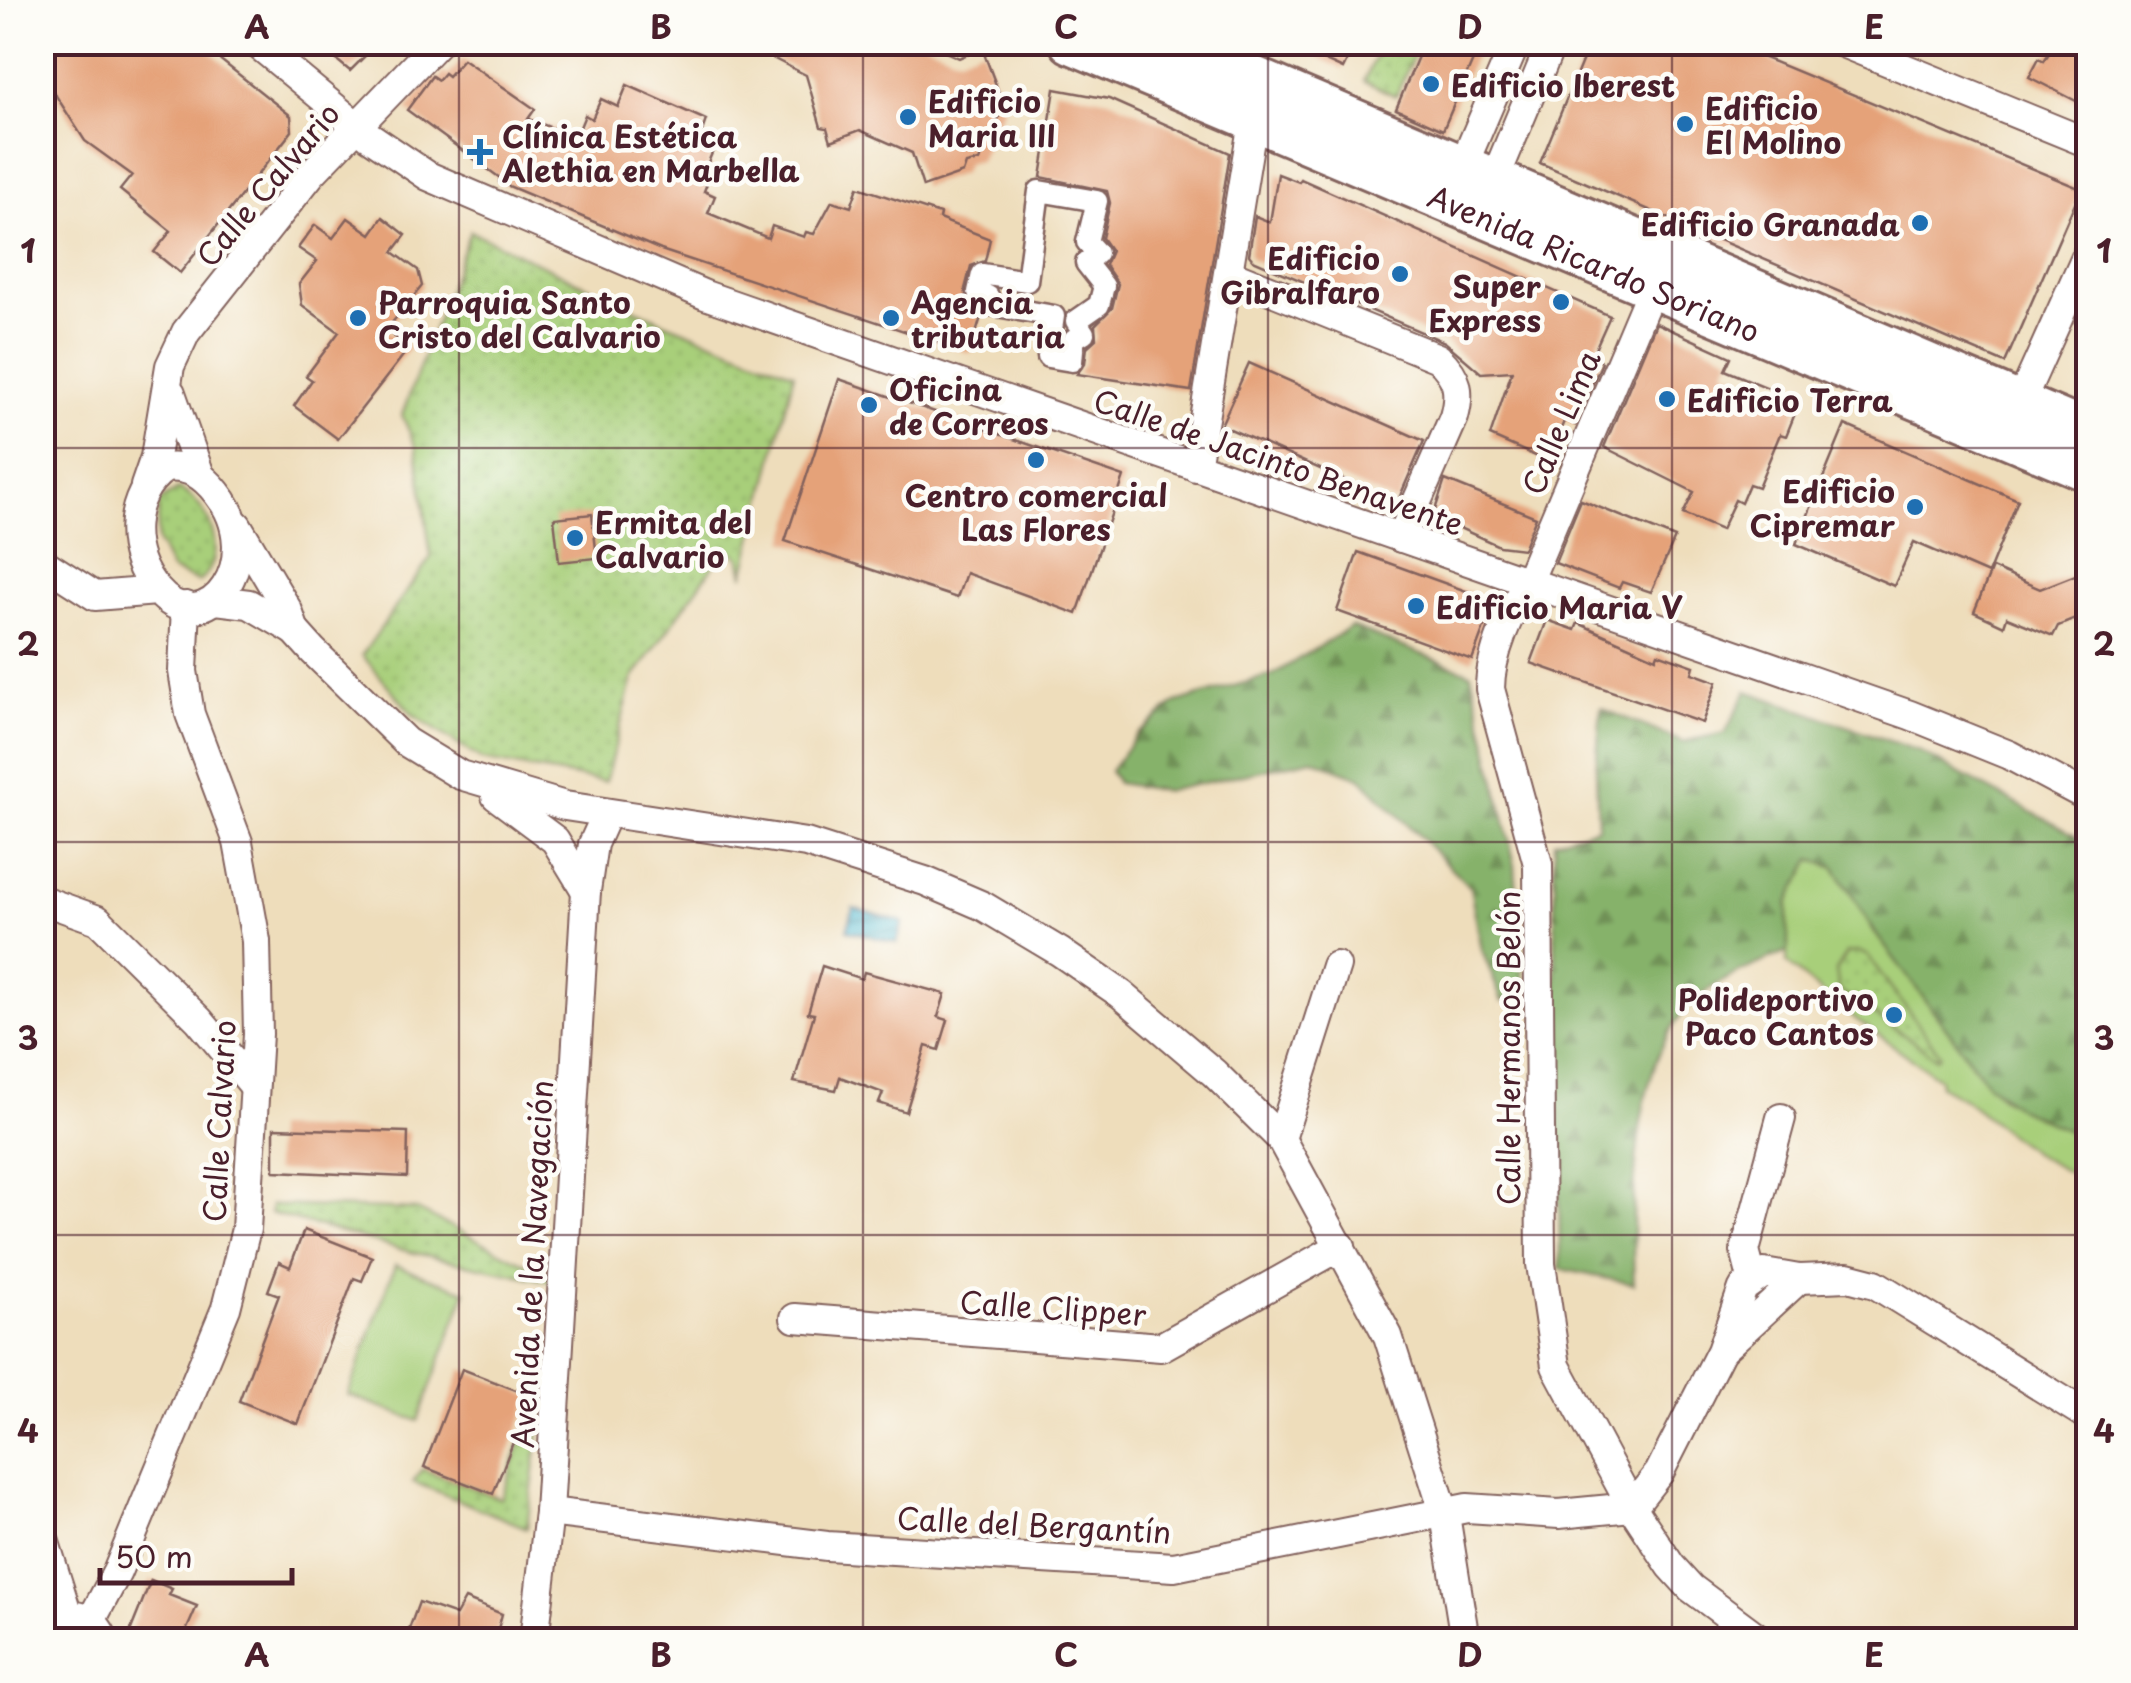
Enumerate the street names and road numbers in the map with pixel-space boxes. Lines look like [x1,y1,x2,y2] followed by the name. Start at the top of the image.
[185,92,349,276] street label: Calle Calvario
[1422,173,1767,352] street label: Avenida Ricardo Soriano
[1509,343,1611,501] street label: Calle Lima
[1088,376,1470,546] street label: Calle de Jacinto Benavente
[1485,891,1530,1205] street label: Calle Hermanos Belón
[190,1019,246,1223] street label: Calle Calvario
[499,1079,563,1449] street label: Avenida de la Navegación
[958,1278,1148,1336] street label: Calle Clipper
[896,1494,1172,1554] street label: Calle del Bergantín

